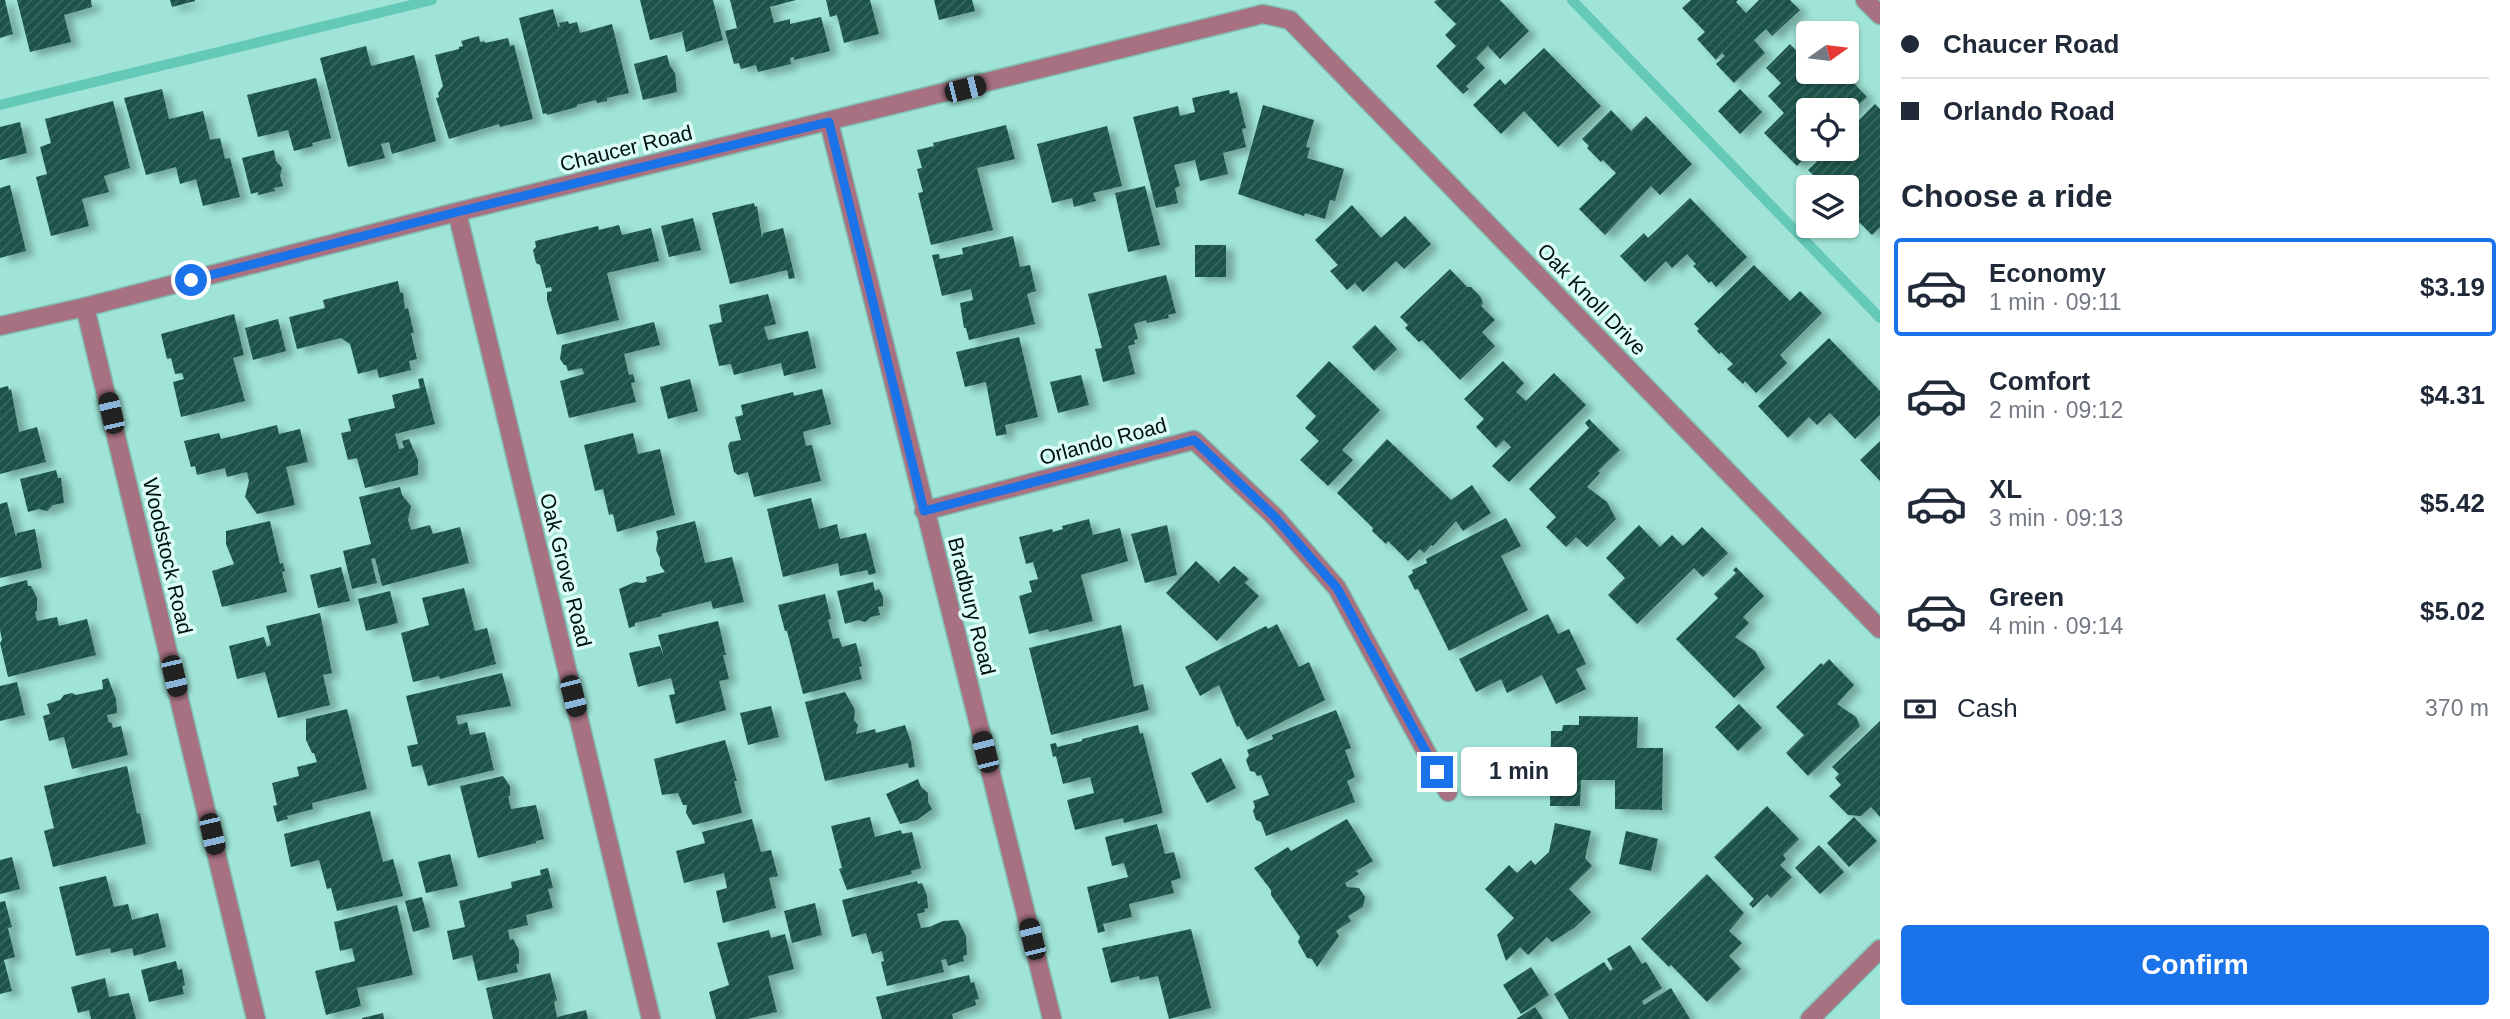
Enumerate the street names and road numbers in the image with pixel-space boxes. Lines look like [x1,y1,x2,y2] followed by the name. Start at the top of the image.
[558,120,694,176] street label: Chaucer Road
[1533,239,1651,359] street label: Oak Knoll Drive
[1037,413,1169,469] street label: Orlando Road
[139,476,197,636] street label: Woodstock Road
[536,491,596,649] street label: Oak Grove Road
[944,535,1000,677] street label: Bradbury Road

